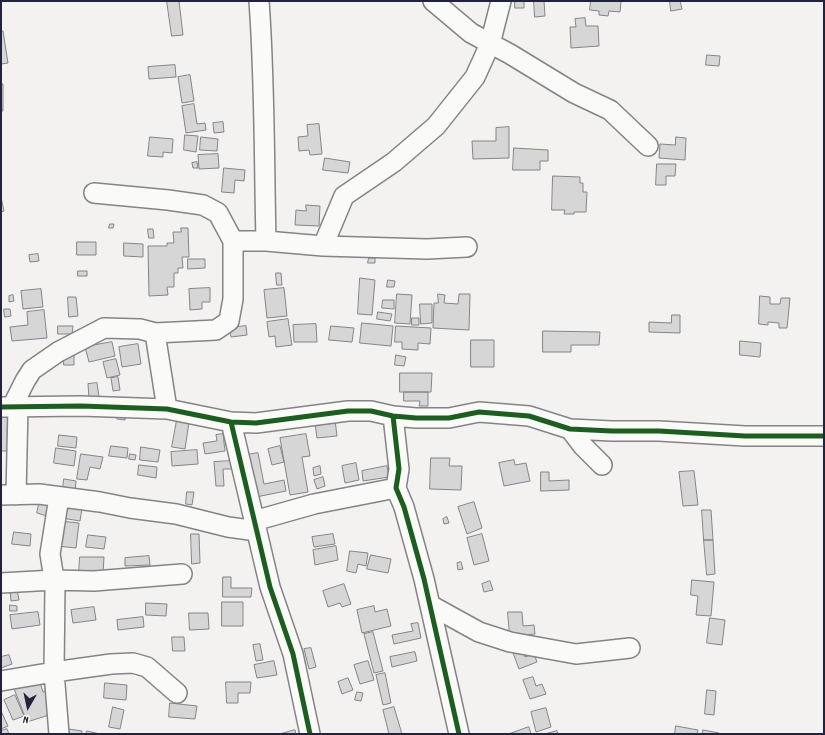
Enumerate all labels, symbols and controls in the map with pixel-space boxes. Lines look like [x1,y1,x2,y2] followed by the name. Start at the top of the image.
[8,687,48,727] north arrow
[22,711,30,727] text: N

